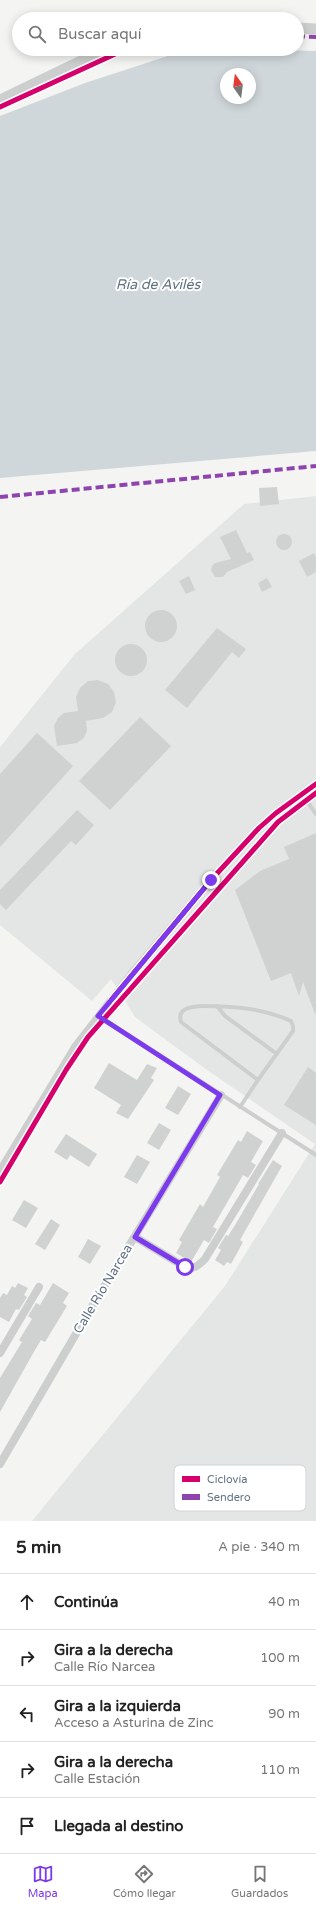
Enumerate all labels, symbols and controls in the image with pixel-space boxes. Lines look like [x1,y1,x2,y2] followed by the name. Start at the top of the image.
[12,12,304,56] search box
[26,23,48,45] icon: search
[58,25,141,43] text: Buscar aquí
[220,68,256,104] north arrow
[116,276,201,293] water label: Ría de Avilés
[202,871,220,889] route end
[70,1241,136,1337] street label: Calle Río Narcea
[176,1258,194,1276] route start
[174,1465,306,1511] legend
[207,1473,247,1486] text: Ciclovía
[207,1491,251,1504] text: Sendero
[16,1537,61,1558] text: 5 min
[218,1539,300,1555] text: A pie · 340 m
[16,1591,38,1613] icon: ahead
[54,1593,118,1611] text: Continúa
[268,1594,300,1610] text: 40 m
[54,1641,173,1659] text: Gira a la derecha
[16,1647,38,1669] icon: right
[260,1650,300,1666] text: 100 m
[54,1659,155,1675] text: Calle Río Narcea
[54,1697,181,1715] text: Gira a la izquierda
[16,1703,38,1725] icon: left
[268,1706,300,1722] text: 90 m
[54,1715,214,1731] text: Acceso a Asturina de Zinc
[54,1753,173,1771] text: Gira a la derecha
[16,1759,38,1781] icon: right
[260,1762,300,1778] text: 110 m
[54,1771,140,1787] text: Calle Estación
[16,1815,38,1837] icon: arrive
[54,1817,183,1835] text: Llegada al destino
[28,1863,58,1900] tab: Mapa
[113,1863,176,1900] tab: Cómo llegar
[231,1863,288,1900] tab: Guardados

